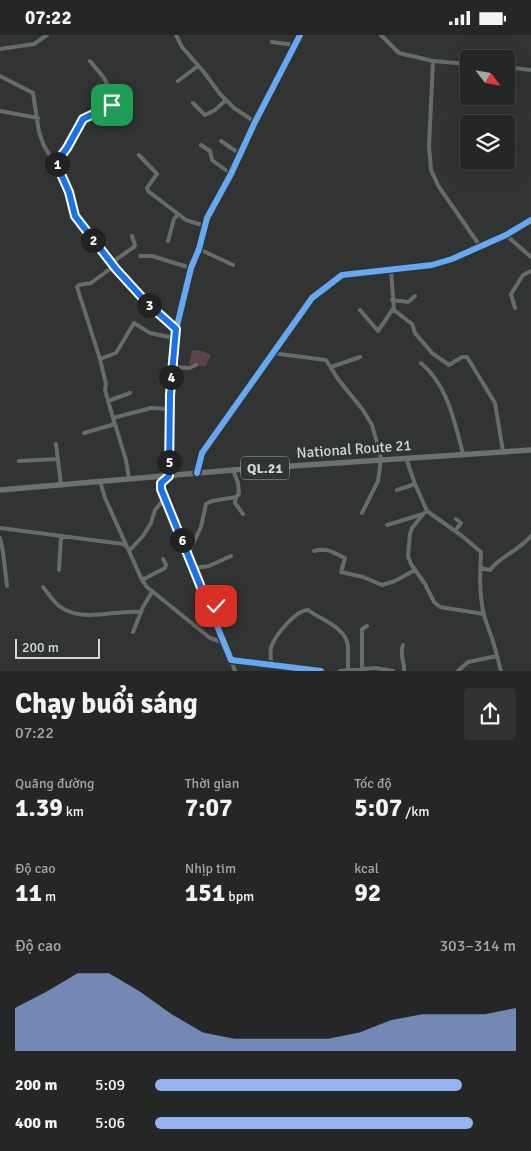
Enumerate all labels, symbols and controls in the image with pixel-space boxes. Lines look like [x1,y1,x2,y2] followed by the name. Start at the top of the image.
[25,6,72,30] text: 07:22
[460,50,515,105] north arrow
[460,50,515,170] map controls
[91,84,133,126] pin
[98,91,126,119] icon: arrive
[460,115,515,170] button: layers
[44,151,70,177] pin: 1
[54,156,61,173] text: 1
[80,227,106,253] pin: 2
[90,232,97,249] text: 2
[136,293,162,317] pin: 3
[146,297,153,314] text: 3
[158,365,184,389] pin: 4
[168,369,175,386] text: 4
[296,436,412,462] street label: National Route 21
[156,449,182,475] pin: 5
[166,454,173,471] text: 5
[241,457,289,479] road number: QL.21
[170,527,194,553] pin: 6
[179,532,186,549] text: 6
[195,585,237,627] pin
[202,592,230,620] icon: check
[15,636,100,659] scale bar
[22,639,59,656] text: 200 m
[15,687,198,721] text: Chạy buổi sáng
[464,688,516,740] button: share
[15,723,54,743] text: 07:22
[15,775,94,792] text: Quãng đường
[185,775,239,792] text: Thời gian
[354,775,392,792] text: Tốc độ
[15,792,63,823] text: 1.39
[185,792,233,823] text: 7:07
[354,792,402,823] text: 5:07
[63,803,84,820] text: km
[402,803,429,820] text: /km
[15,860,56,877] text: Độ cao
[185,860,236,877] text: Nhịp tim
[354,860,379,877] text: kcal
[15,877,42,908] text: 11
[185,877,225,908] text: 151
[354,877,381,908] text: 92
[42,888,56,905] text: m
[225,888,254,905] text: bpm
[15,936,61,956] text: Độ cao
[439,936,516,956] text: 303–314 m
[15,1075,57,1095] text: 200 m
[95,1075,125,1095] text: 5:09
[15,1113,57,1133] text: 400 m
[95,1113,125,1133] text: 5:06

